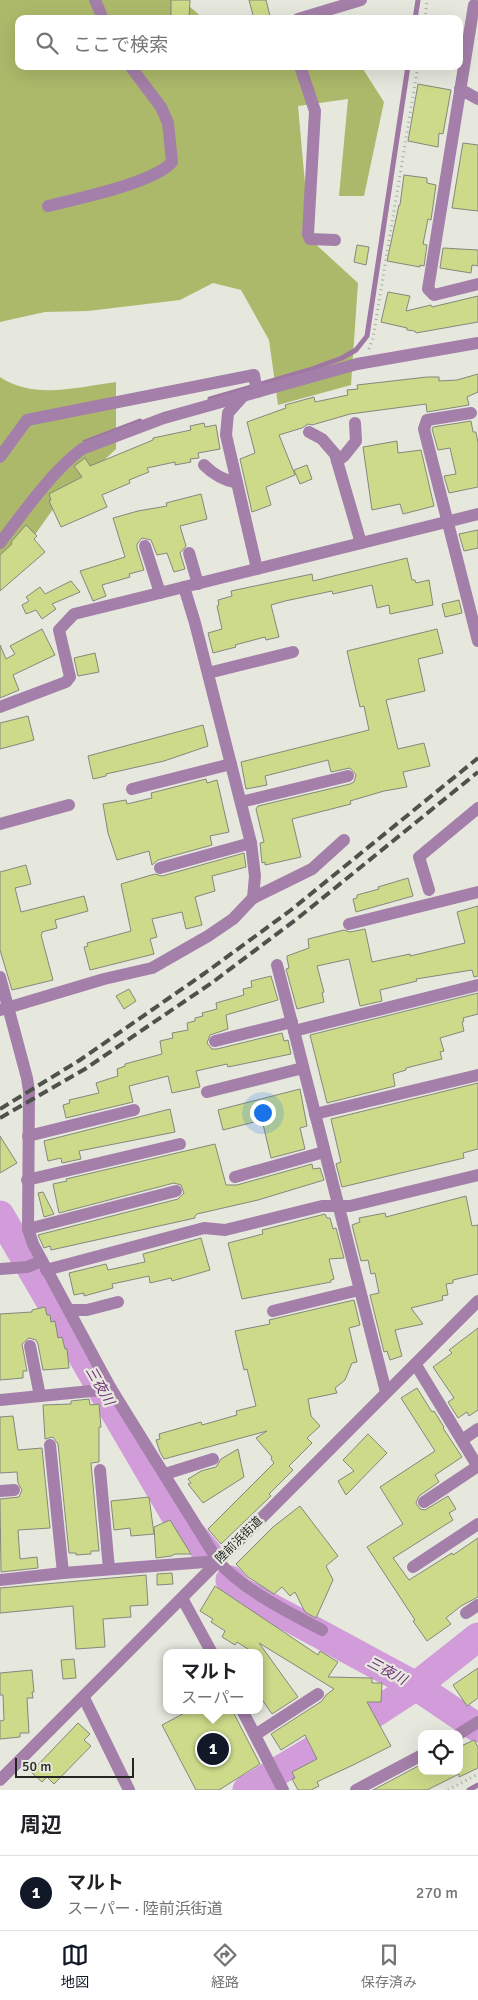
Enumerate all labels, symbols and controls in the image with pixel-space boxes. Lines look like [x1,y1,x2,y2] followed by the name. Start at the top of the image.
[15,15,463,70] search box
[33,29,61,57] icon: search
[73,33,168,57] text: ここで検索
[250,1100,276,1126] your location
[82,1364,119,1410] water label: 三夜川
[212,1513,266,1567] street label: 陸前浜街道
[163,1649,263,1714] popup
[364,1654,411,1689] water label: 三夜川
[181,1660,238,1684] text: マルト
[181,1688,245,1708] text: スーパー
[197,1730,229,1768] pin: 1
[418,1730,463,1775] map controls
[418,1730,463,1775] button: locate
[15,1755,134,1778] scale bar
[22,1758,51,1775] text: 50 m
[20,1812,62,1838] text: 周辺
[67,1871,124,1895] text: マルト
[32,1883,40,1903] text: 1
[416,1883,458,1903] text: 270 m
[67,1899,223,1919] text: スーパー · 陸前浜街道
[61,1941,89,1991] tab: 地図
[211,1941,239,1991] tab: 経路
[361,1941,417,1991] tab: 保存済み

